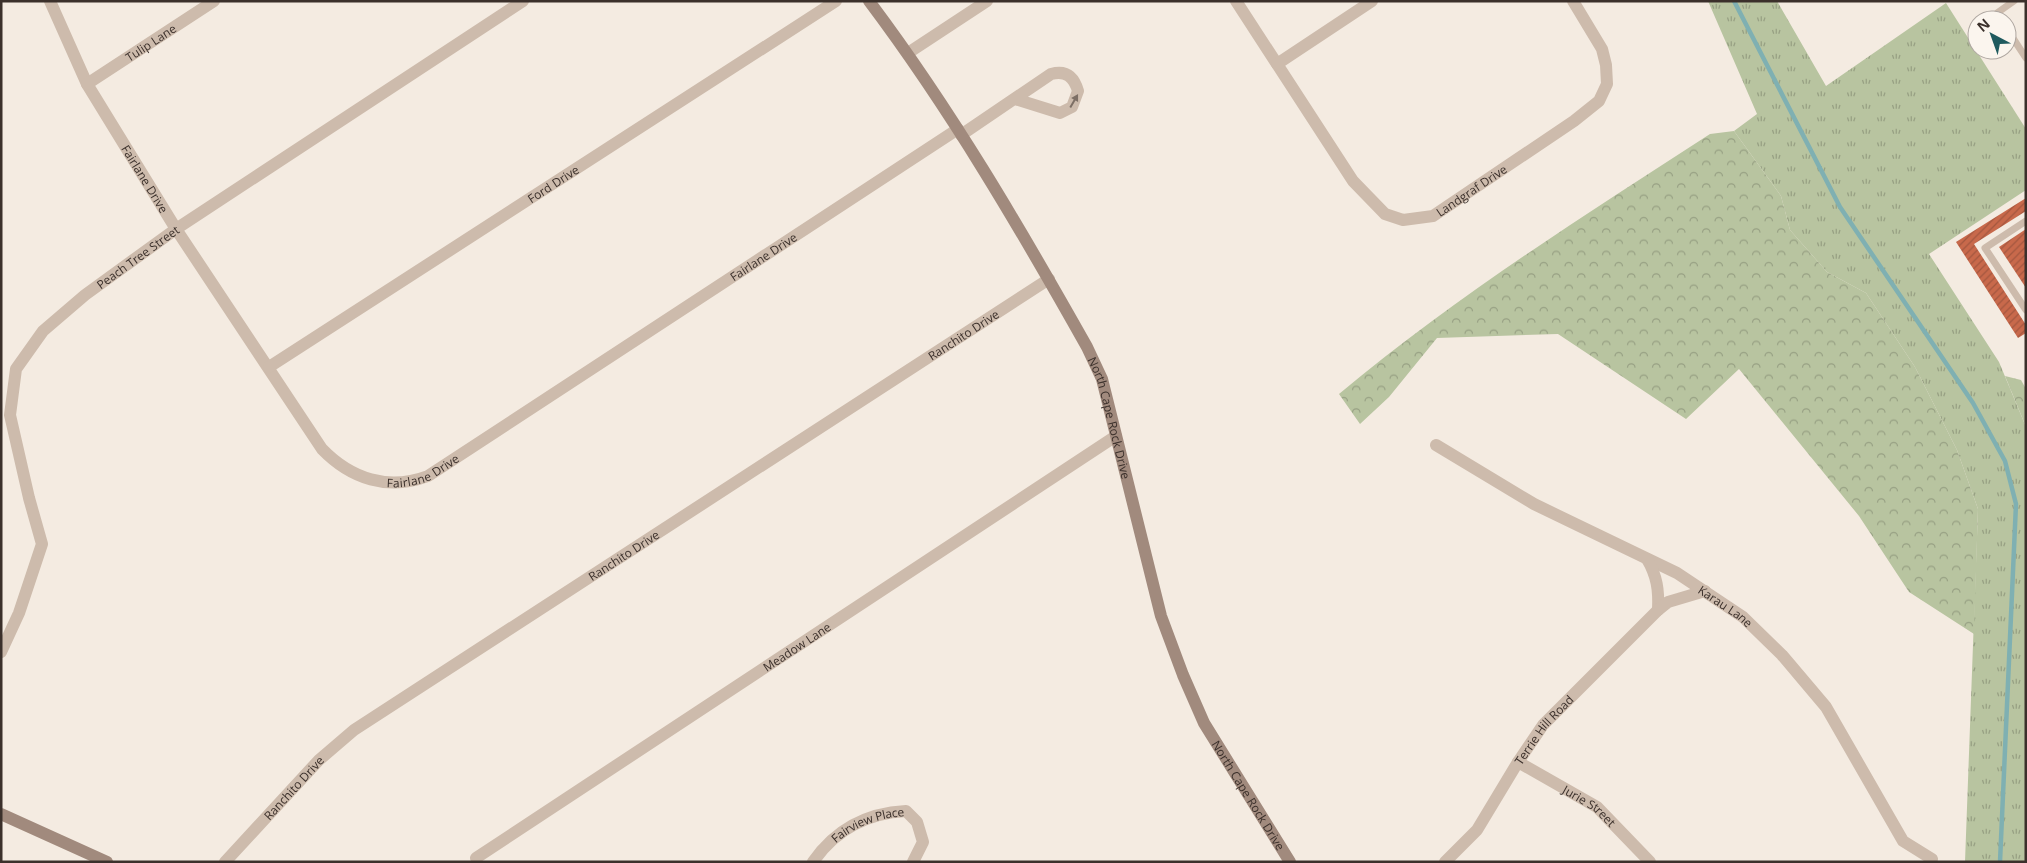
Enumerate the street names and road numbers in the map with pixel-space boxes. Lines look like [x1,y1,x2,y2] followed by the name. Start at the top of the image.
[122,19,180,65] street label: Tulip Lane
[118,141,173,216] street label: Fairlane Drive
[1432,160,1510,220] street label: Landgraf Drive
[524,161,582,207] street label: Ford Drive
[93,221,183,293] street label: Peach Tree Street
[726,228,800,285] street label: Fairlane Drive
[924,305,1002,364] street label: Ranchito Drive
[1084,354,1135,481] street label: North Cape Rock Drive
[386,449,462,491] street label: Fairlane Drive
[585,526,663,584] street label: Ranchito Drive
[1695,581,1757,631] street label: Karau Lane
[759,618,834,675] street label: Meadow Lane
[1510,691,1577,768] street label: Terrie Hill Road
[1208,737,1289,854] street label: North Cape Rock Drive
[260,752,328,823] street label: Ranchito Drive
[1559,780,1620,830] street label: Jurie Street
[827,803,905,846] street label: Fairview Place

